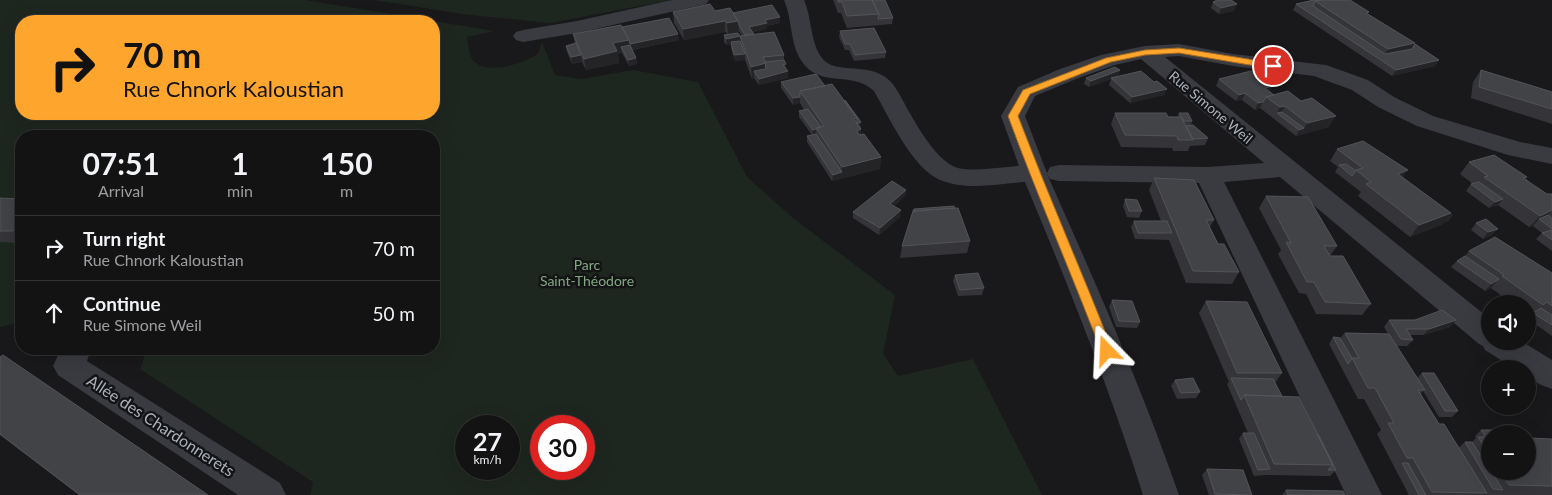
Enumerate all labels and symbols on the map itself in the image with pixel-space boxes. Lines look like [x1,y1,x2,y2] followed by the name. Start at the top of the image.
[1252,45,1294,87] pin
[1166,67,1256,147] street label: Rue Simone Weil
[540,256,634,289] park label: Parc Saint-Théodore
[1080,324,1132,376] position arrow
[84,370,238,480] street label: Allée des Chardonnerets
[530,415,595,480] speed limit sign: 30

